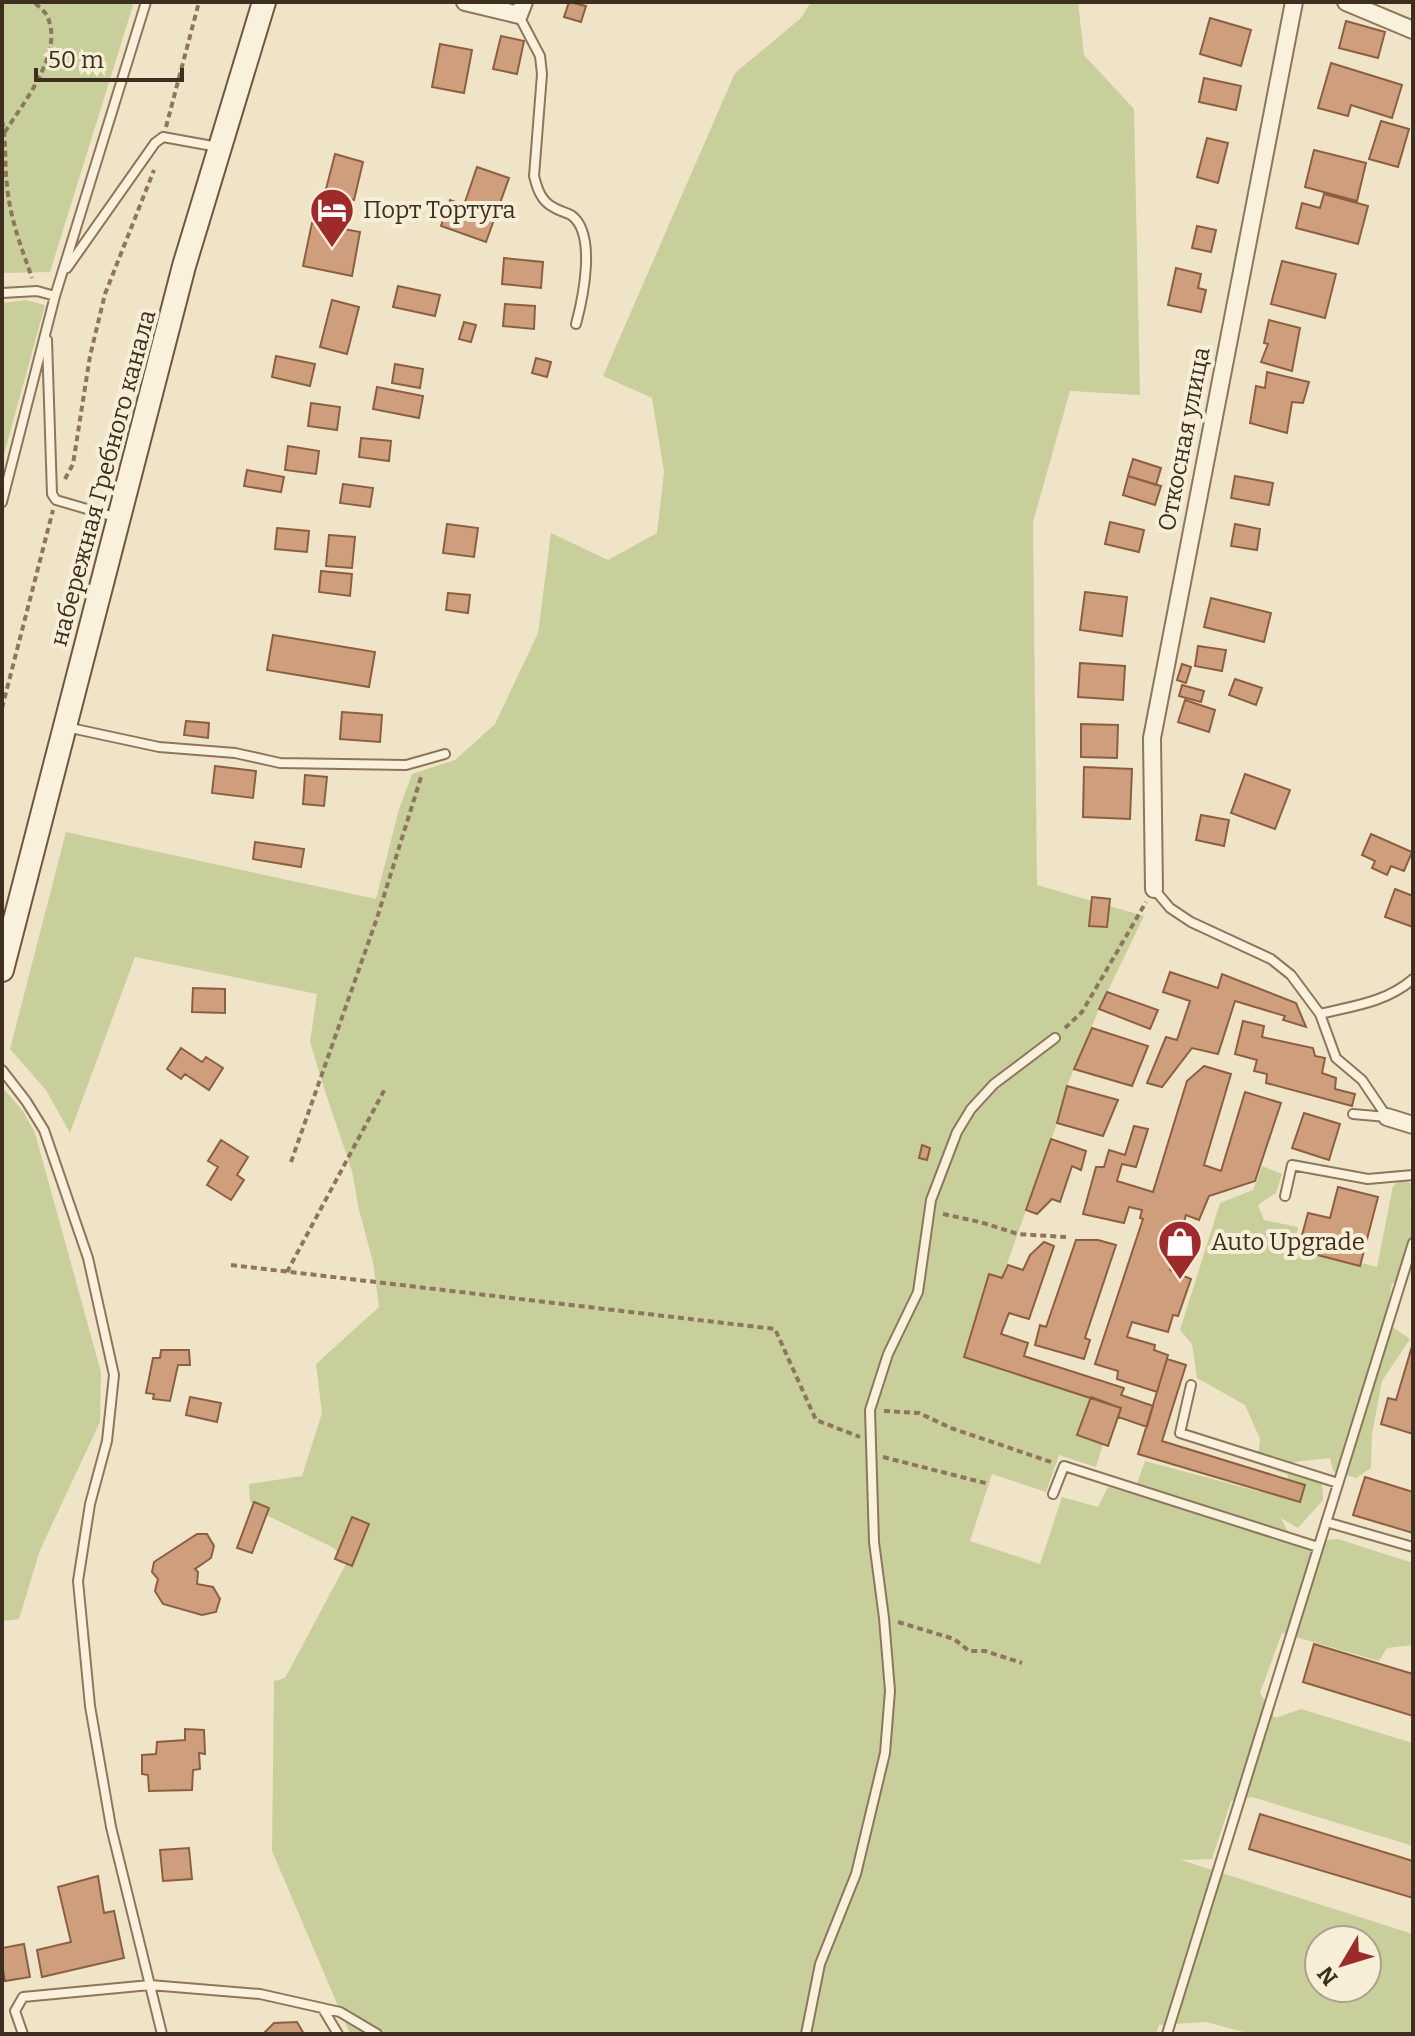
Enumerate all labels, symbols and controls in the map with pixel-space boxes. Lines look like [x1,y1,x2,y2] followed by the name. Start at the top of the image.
[36,32,182,82] scale bar
[48,46,104,74] text: 50 m
[308,186,356,249] hotel icon: Порт Тортуга
[363,196,516,224] place label: Порт Тортуга
[45,307,161,649] street label: набережная Гребного канала
[1152,345,1216,533] street label: Откосная улица
[1156,1218,1204,1281] shop icon: Auto Upgrade
[1211,1228,1365,1256] place label: Auto Upgrade
[1303,1924,1383,2004] north arrow
[1312,1961,1344,1991] text: N

